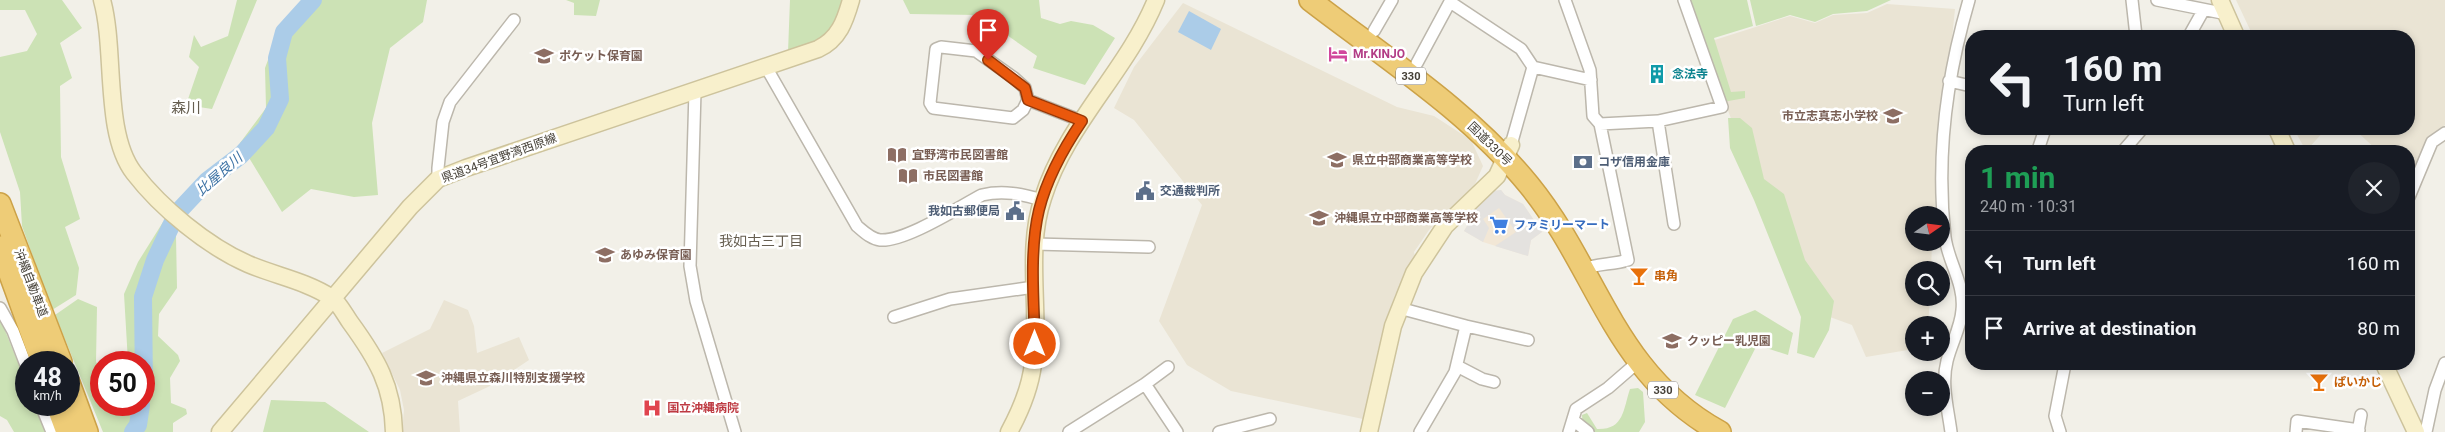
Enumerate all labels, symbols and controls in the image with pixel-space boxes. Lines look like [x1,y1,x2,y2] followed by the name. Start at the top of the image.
[967,9,1009,60] pin
[974,16,1002,44] icon: arrive
[1327,43,1349,65] hotel icon: Mr.KINJO
[533,45,555,67] school or university icon: ポケット保育園
[1353,47,1405,61] place label: Mr.KINJO
[559,49,643,63] place label: ポケット保育園
[2063,49,2162,90] text: 160 m
[1980,50,2045,115] icon: left
[1646,63,1668,85] building icon: 念法寺
[1672,67,1708,81] place label: 念法寺
[1396,68,1426,84] road number: 330
[2063,91,2144,116] text: Turn left
[171,99,201,117] district label: 森川
[1882,105,1904,127] school or university icon: 市立志真志小学校
[1782,109,1878,123] place label: 市立志真志小学校
[1465,119,1515,169] street label: 国道330号
[440,131,558,185] street label: 県道34号宜野湾西原線
[886,144,908,166] library icon: 宜野湾市民図書館
[193,148,247,198] water label: 比屋良川
[912,148,1008,162] place label: 宜野湾市民図書館
[1326,149,1348,171] school or university icon: 県立中部商業高等学校
[1572,151,1594,173] bank icon: コザ信用金庫
[1352,153,1472,167] place label: 県立中部商業高等学校
[1598,155,1670,169] place label: コザ信用金庫
[1980,160,2055,195] text: 1 min
[2348,162,2400,214] button: close
[897,165,919,187] library icon: 市民図書館
[923,169,983,183] place label: 市民図書館
[1134,180,1156,202] public building icon: 交通裁判所
[1160,184,1220,198] place label: 交通裁判所
[1980,197,2077,216] text: 240 m · 10:31
[1004,200,1026,222] public building icon: 我如古郵便局
[928,204,1000,218] place label: 我如古郵便局
[1905,206,1950,251] north arrow
[1905,206,1950,416] map controls
[1308,207,1330,229] school or university icon: 沖縄県立中部商業高等学校
[1334,211,1478,225] place label: 沖縄県立中部商業高等学校
[1488,214,1510,236] supermarket icon: ファミリーマート
[1514,218,1610,232] place label: ファミリーマート
[719,233,803,249] district label: 我如古三丁目
[594,244,616,266] school or university icon: あゆみ保育園
[12,247,50,319] street label: 沖縄自動車道
[620,248,692,262] place label: あゆみ保育園
[1980,249,2008,277] icon: left
[2023,252,2096,275] text: Turn left
[2347,252,2400,275] text: 160 m
[1905,261,1950,306] button: search
[1628,265,1650,287] bar icon: 串角
[1654,269,1678,283] place label: 串角
[1980,314,2008,342] icon: arrive
[1905,316,1950,361] button: +
[1008,317,1060,369] position arrow
[2023,317,2196,340] text: Arrive at destination
[2357,317,2400,340] text: 80 m
[1661,330,1683,352] school or university icon: クッピー乳児園
[1687,334,1771,348] place label: クッピー乳児園
[90,351,155,416] speed limit sign: 50
[33,363,62,392] text: 48
[415,367,437,389] school or university icon: 沖縄県立森川特別支援学校
[441,371,585,385] place label: 沖縄県立森川特別支援学校
[1905,371,1950,416] button: −
[2308,371,2330,393] bar icon: ぱいかじ
[2334,375,2382,389] place label: ぱいかじ
[1648,382,1678,398] road number: 330
[33,389,62,403] text: km/h
[641,397,663,419] hospital icon: 国立沖縄病院
[667,401,739,415] place label: 国立沖縄病院

